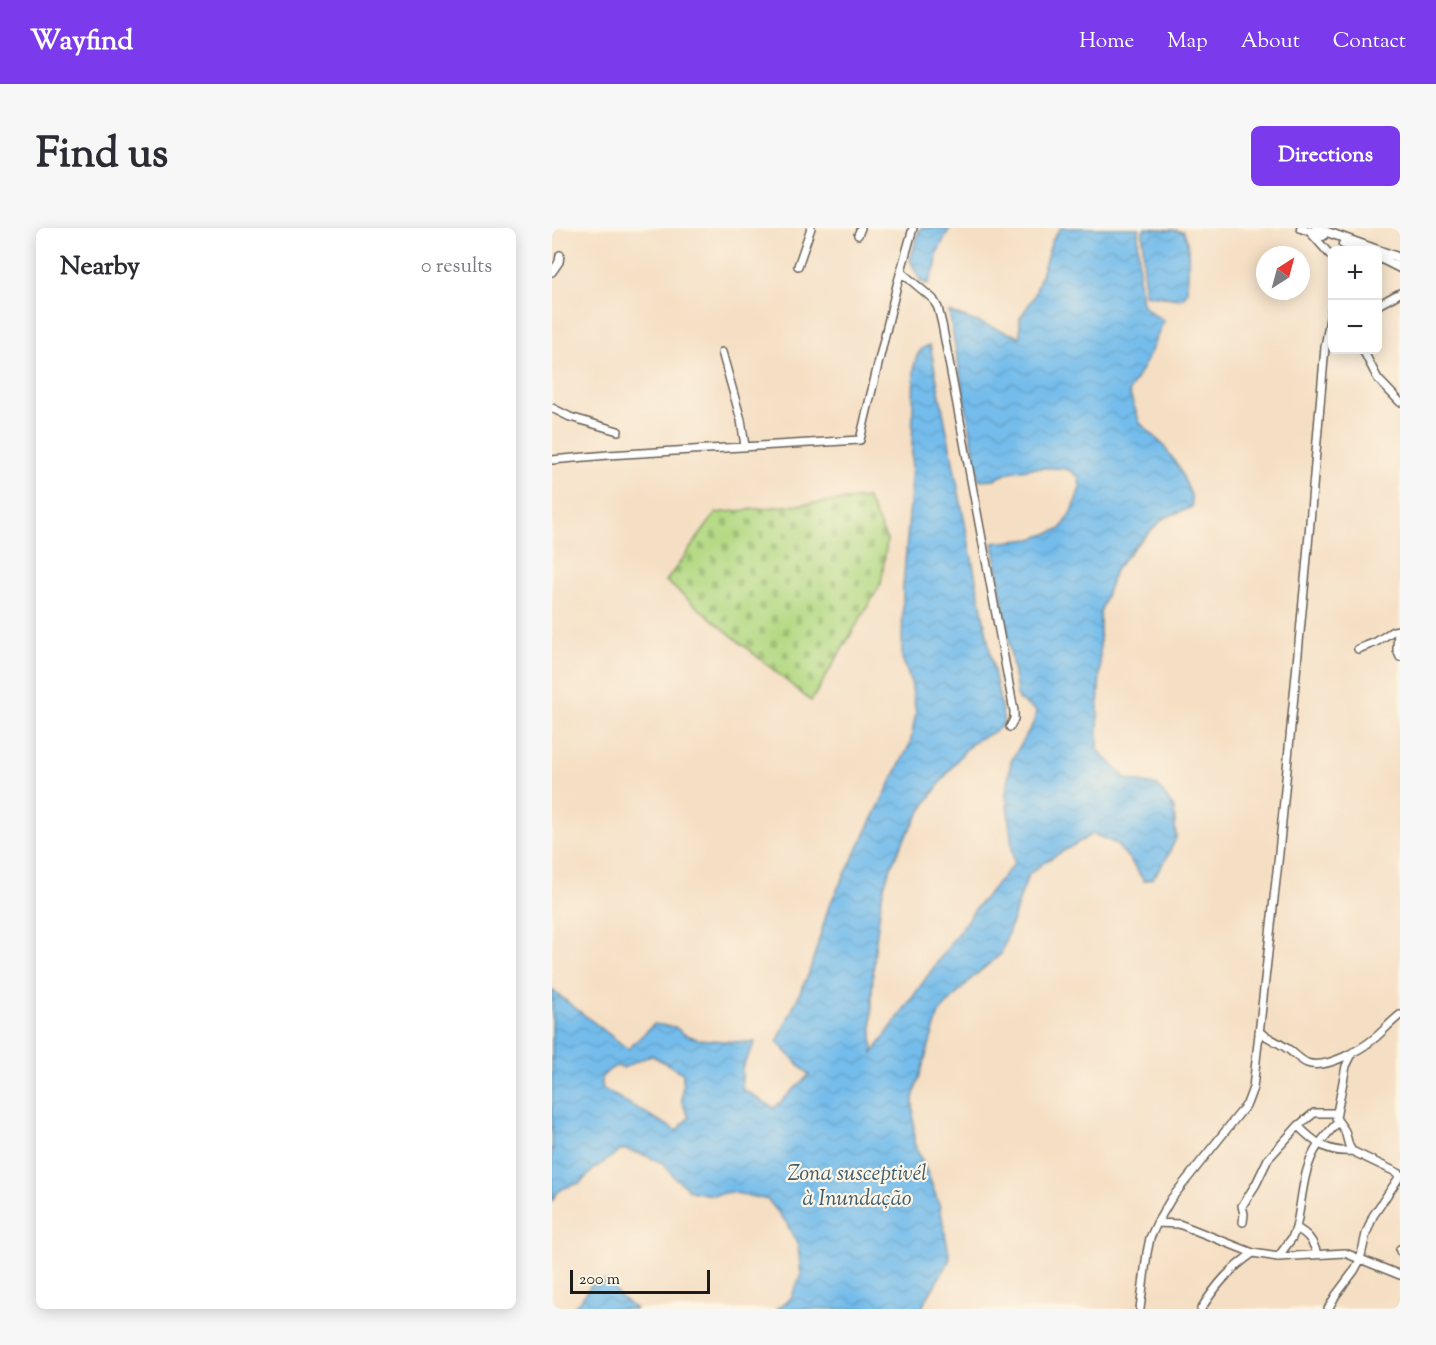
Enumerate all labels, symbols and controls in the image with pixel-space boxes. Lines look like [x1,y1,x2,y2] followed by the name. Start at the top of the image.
[30,22,133,62] text: Wayfind
[1079,27,1134,57] text: Home
[1167,27,1208,57] text: Map
[1241,27,1300,57] text: About
[1333,27,1406,57] text: Contact
[36,126,168,186] text: Find us
[1251,126,1400,186] button: Directions
[1256,246,1310,300] north arrow
[1328,246,1382,354] map controls
[1328,246,1382,300] button: +
[60,249,140,286] text: Nearby
[421,253,492,282] text: 0 results
[1328,300,1382,354] button: −
[787,1159,927,1216] water label: Zona susceptivél à Inundação
[570,1267,710,1294] scale bar
[579,1269,620,1292] text: 200 m

